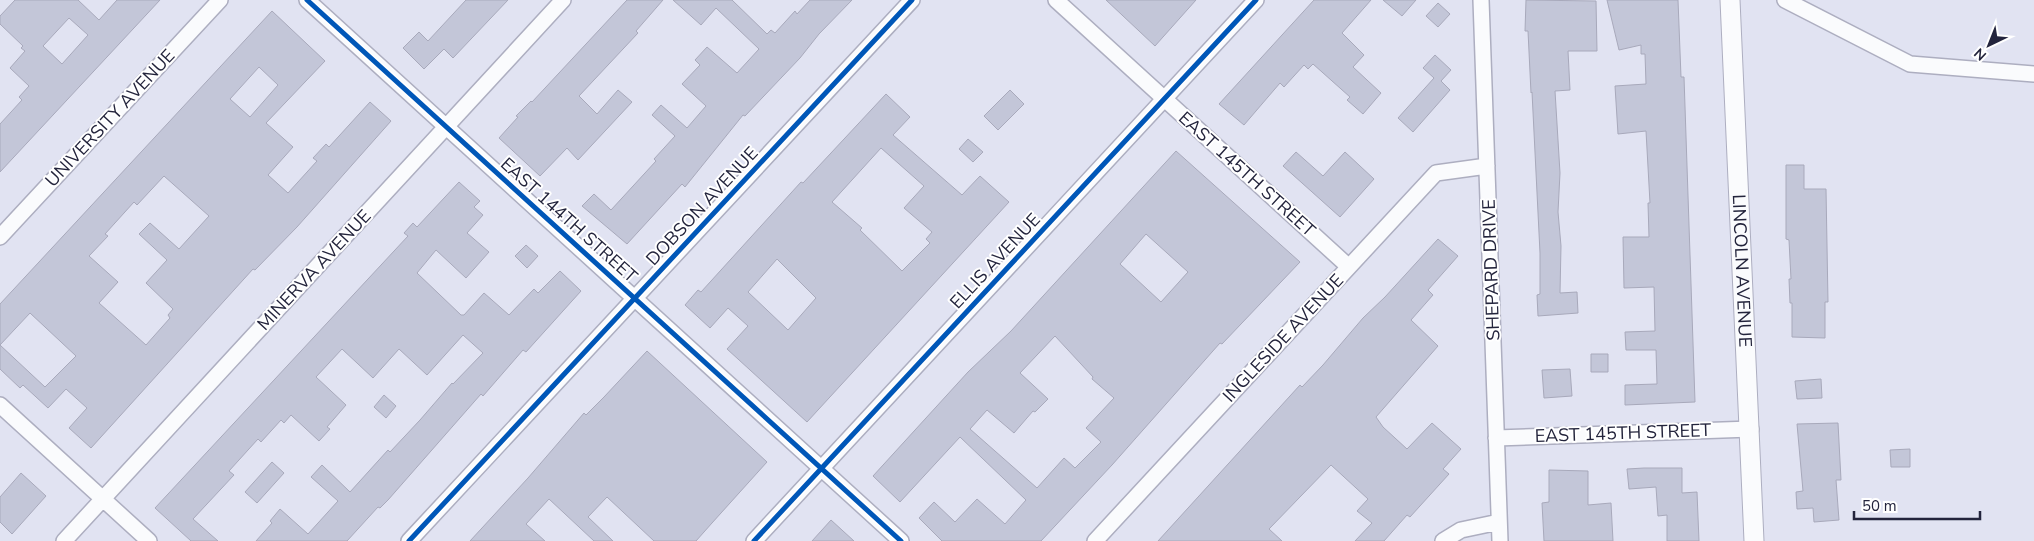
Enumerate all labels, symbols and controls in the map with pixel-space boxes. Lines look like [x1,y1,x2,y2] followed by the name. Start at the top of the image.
[1964,20,2014,70] north arrow
[40,44,180,192] street label: UNIVERSITY AVENUE
[1970,44,1991,65] text: N
[1173,106,1321,242] street label: EAST 145TH STREET
[641,141,763,271] street label: DOBSON AVENUE
[495,152,643,288] street label: EAST 144TH STREET
[1727,194,1757,348] street label: LINCOLN AVENUE
[1477,199,1505,341] street label: SHEPARD DRIVE
[252,204,376,336] street label: MINERVA AVENUE
[945,208,1045,314] street label: ELLIS AVENUE
[1217,269,1349,407] street label: INGLESIDE AVENUE
[1534,418,1712,448] street label: EAST 145TH STREET
[1854,488,1980,520] scale bar
[1862,496,1897,516] text: 50 m

